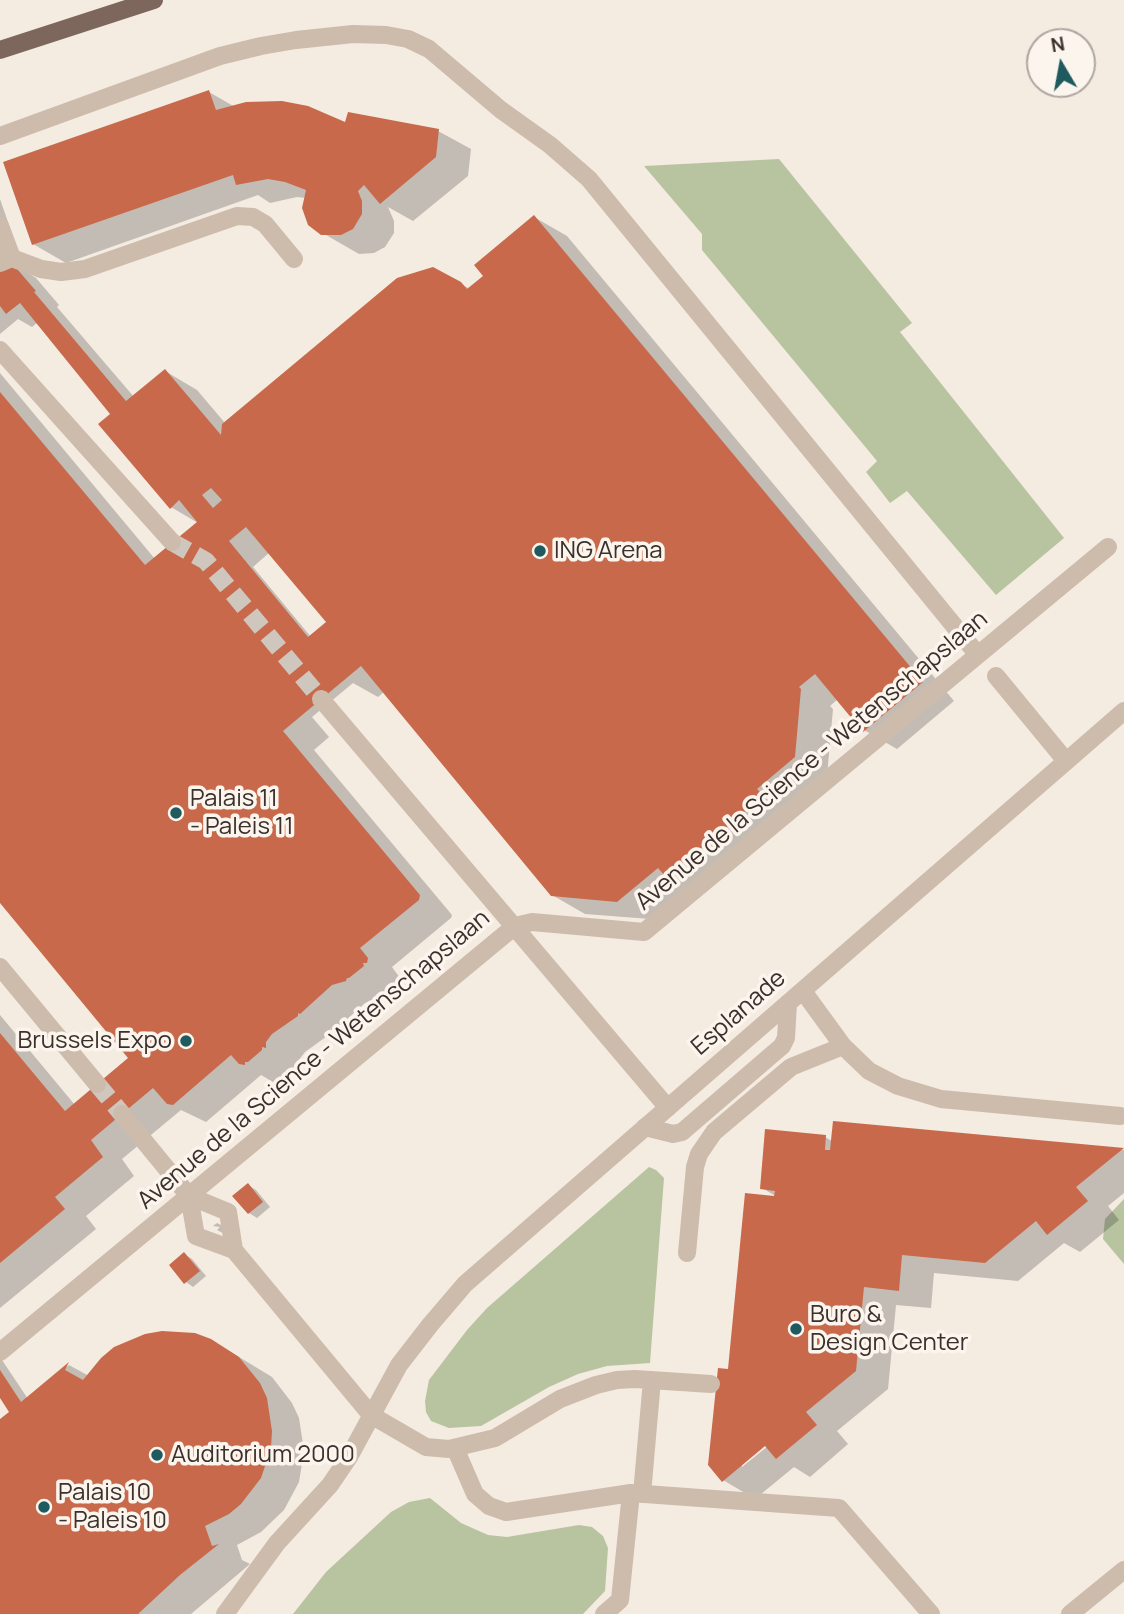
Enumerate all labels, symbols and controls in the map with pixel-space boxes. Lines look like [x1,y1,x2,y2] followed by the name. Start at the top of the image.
[1026,28,1096,98] north arrow
[1049,30,1067,58] text: N
[554,537,663,565] place label: ING Arena
[532,543,548,559] marker: ING Arena
[630,605,994,917] street label: Avenue de la Science - Wetenschapslaan
[190,785,294,841] place label: Palais 11 - Paleis 11
[168,805,184,821] marker: Palais 11 - Paleis 11
[132,904,496,1216] street label: Avenue de la Science - Wetenschapslaan
[686,964,792,1062] street label: Esplanade
[17,1027,172,1055] place label: Brussels Expo
[178,1033,194,1049] marker: Brussels Expo
[810,1301,969,1357] place label: Buro & Design Center
[788,1321,804,1337] marker: Buro & Design Center
[171,1441,355,1469] place label: Auditorium 2000
[149,1447,165,1463] marker: Auditorium 2000
[58,1479,167,1535] place label: Palais 10 - Paleis 10
[36,1499,52,1515] marker: Palais 10 - Paleis 10

